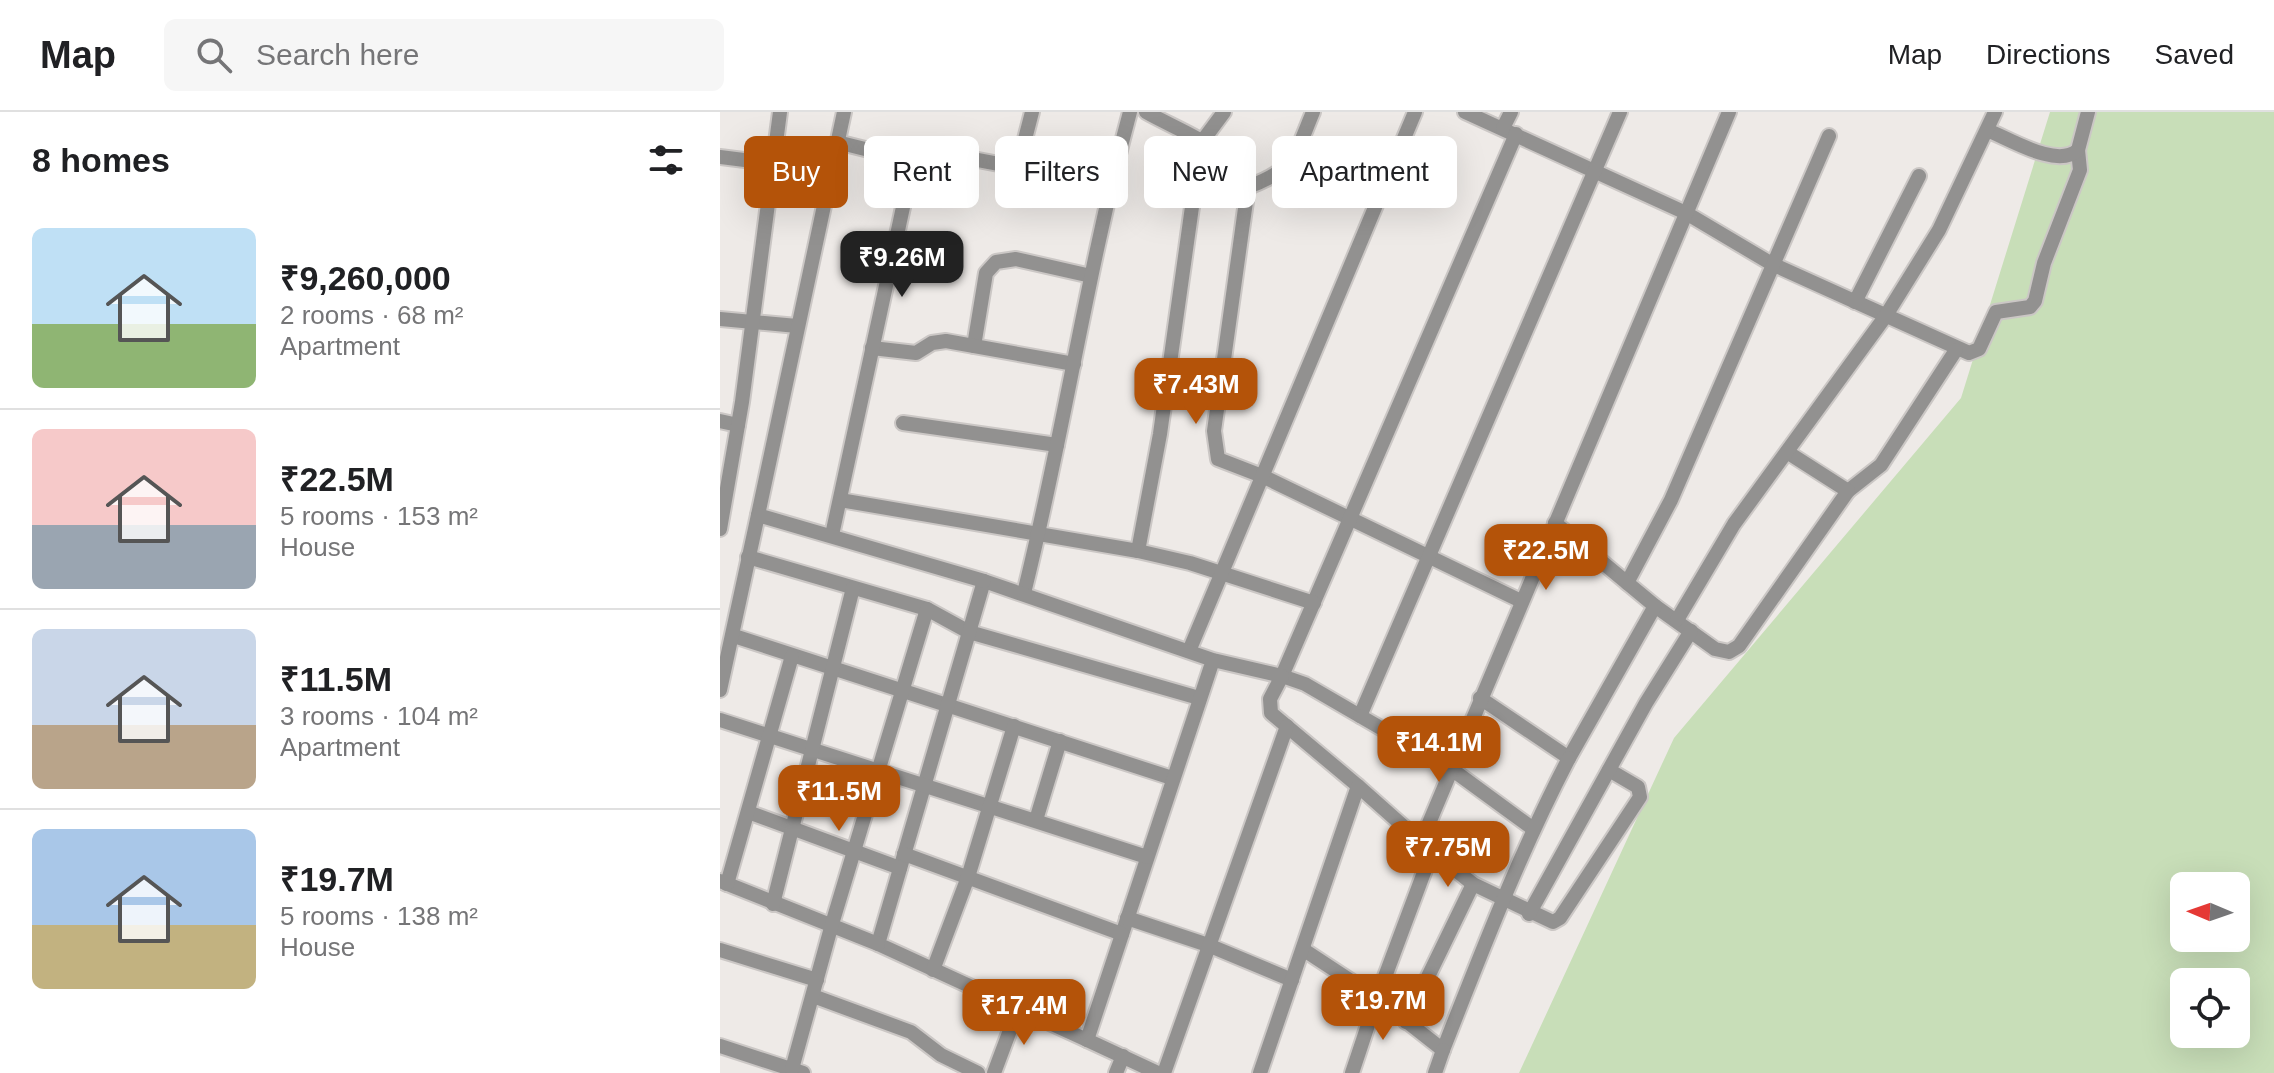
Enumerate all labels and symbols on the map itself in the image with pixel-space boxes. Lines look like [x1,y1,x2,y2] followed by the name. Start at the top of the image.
[837,231,967,299] pin: ₹9.26M
[1131,358,1261,426] pin: ₹7.43M
[1481,524,1611,592] pin: ₹22.5M
[1374,716,1504,784] pin: ₹14.1M
[774,765,904,833] pin: ₹11.5M
[1383,821,1513,889] pin: ₹7.75M
[2170,872,2250,952] north arrow
[1318,974,1448,1042] pin: ₹19.7M
[959,979,1089,1047] pin: ₹17.4M

